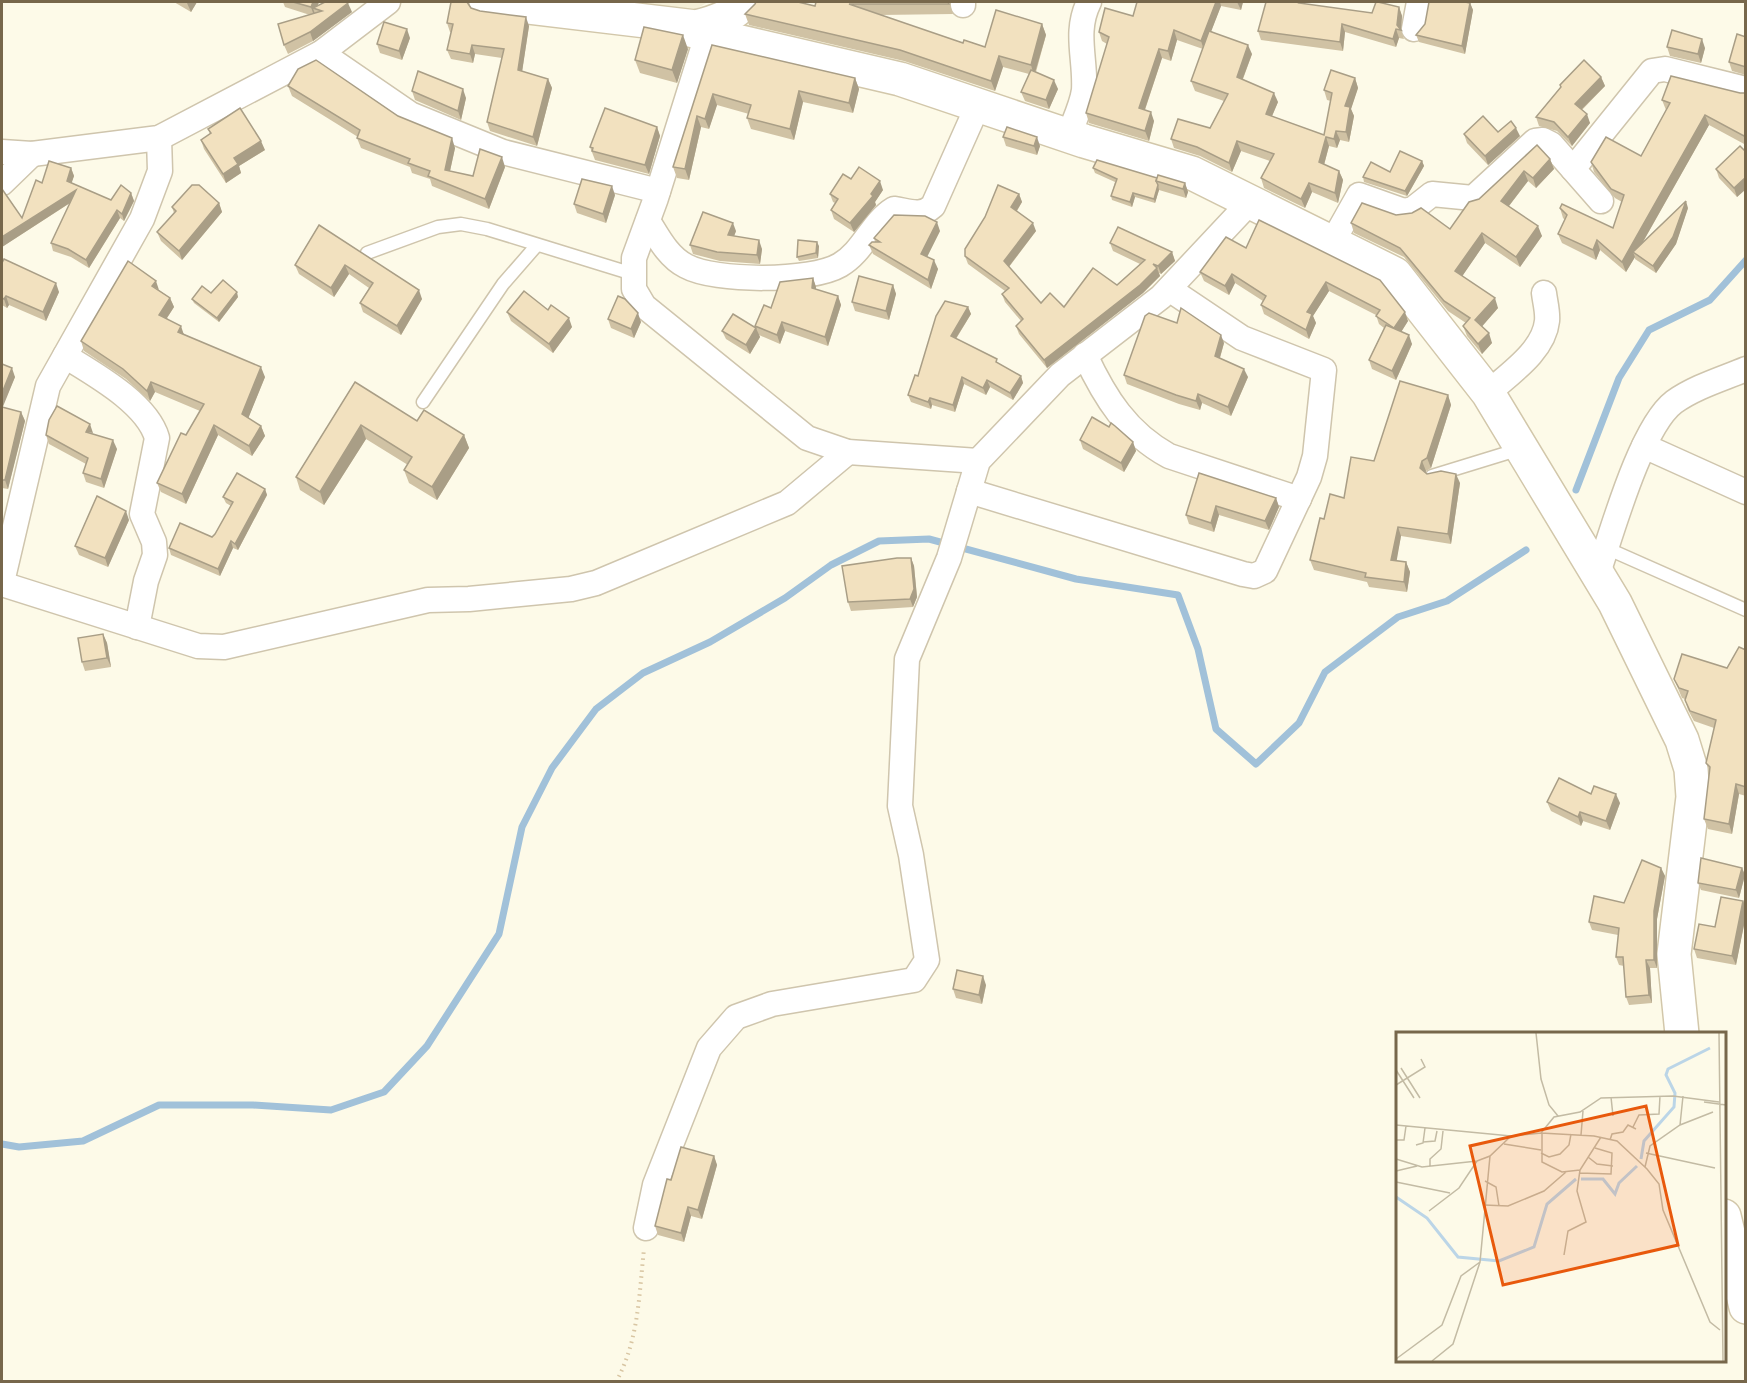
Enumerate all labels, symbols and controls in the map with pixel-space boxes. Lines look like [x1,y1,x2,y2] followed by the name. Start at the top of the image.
[1396,1032,1726,1362] inset map

